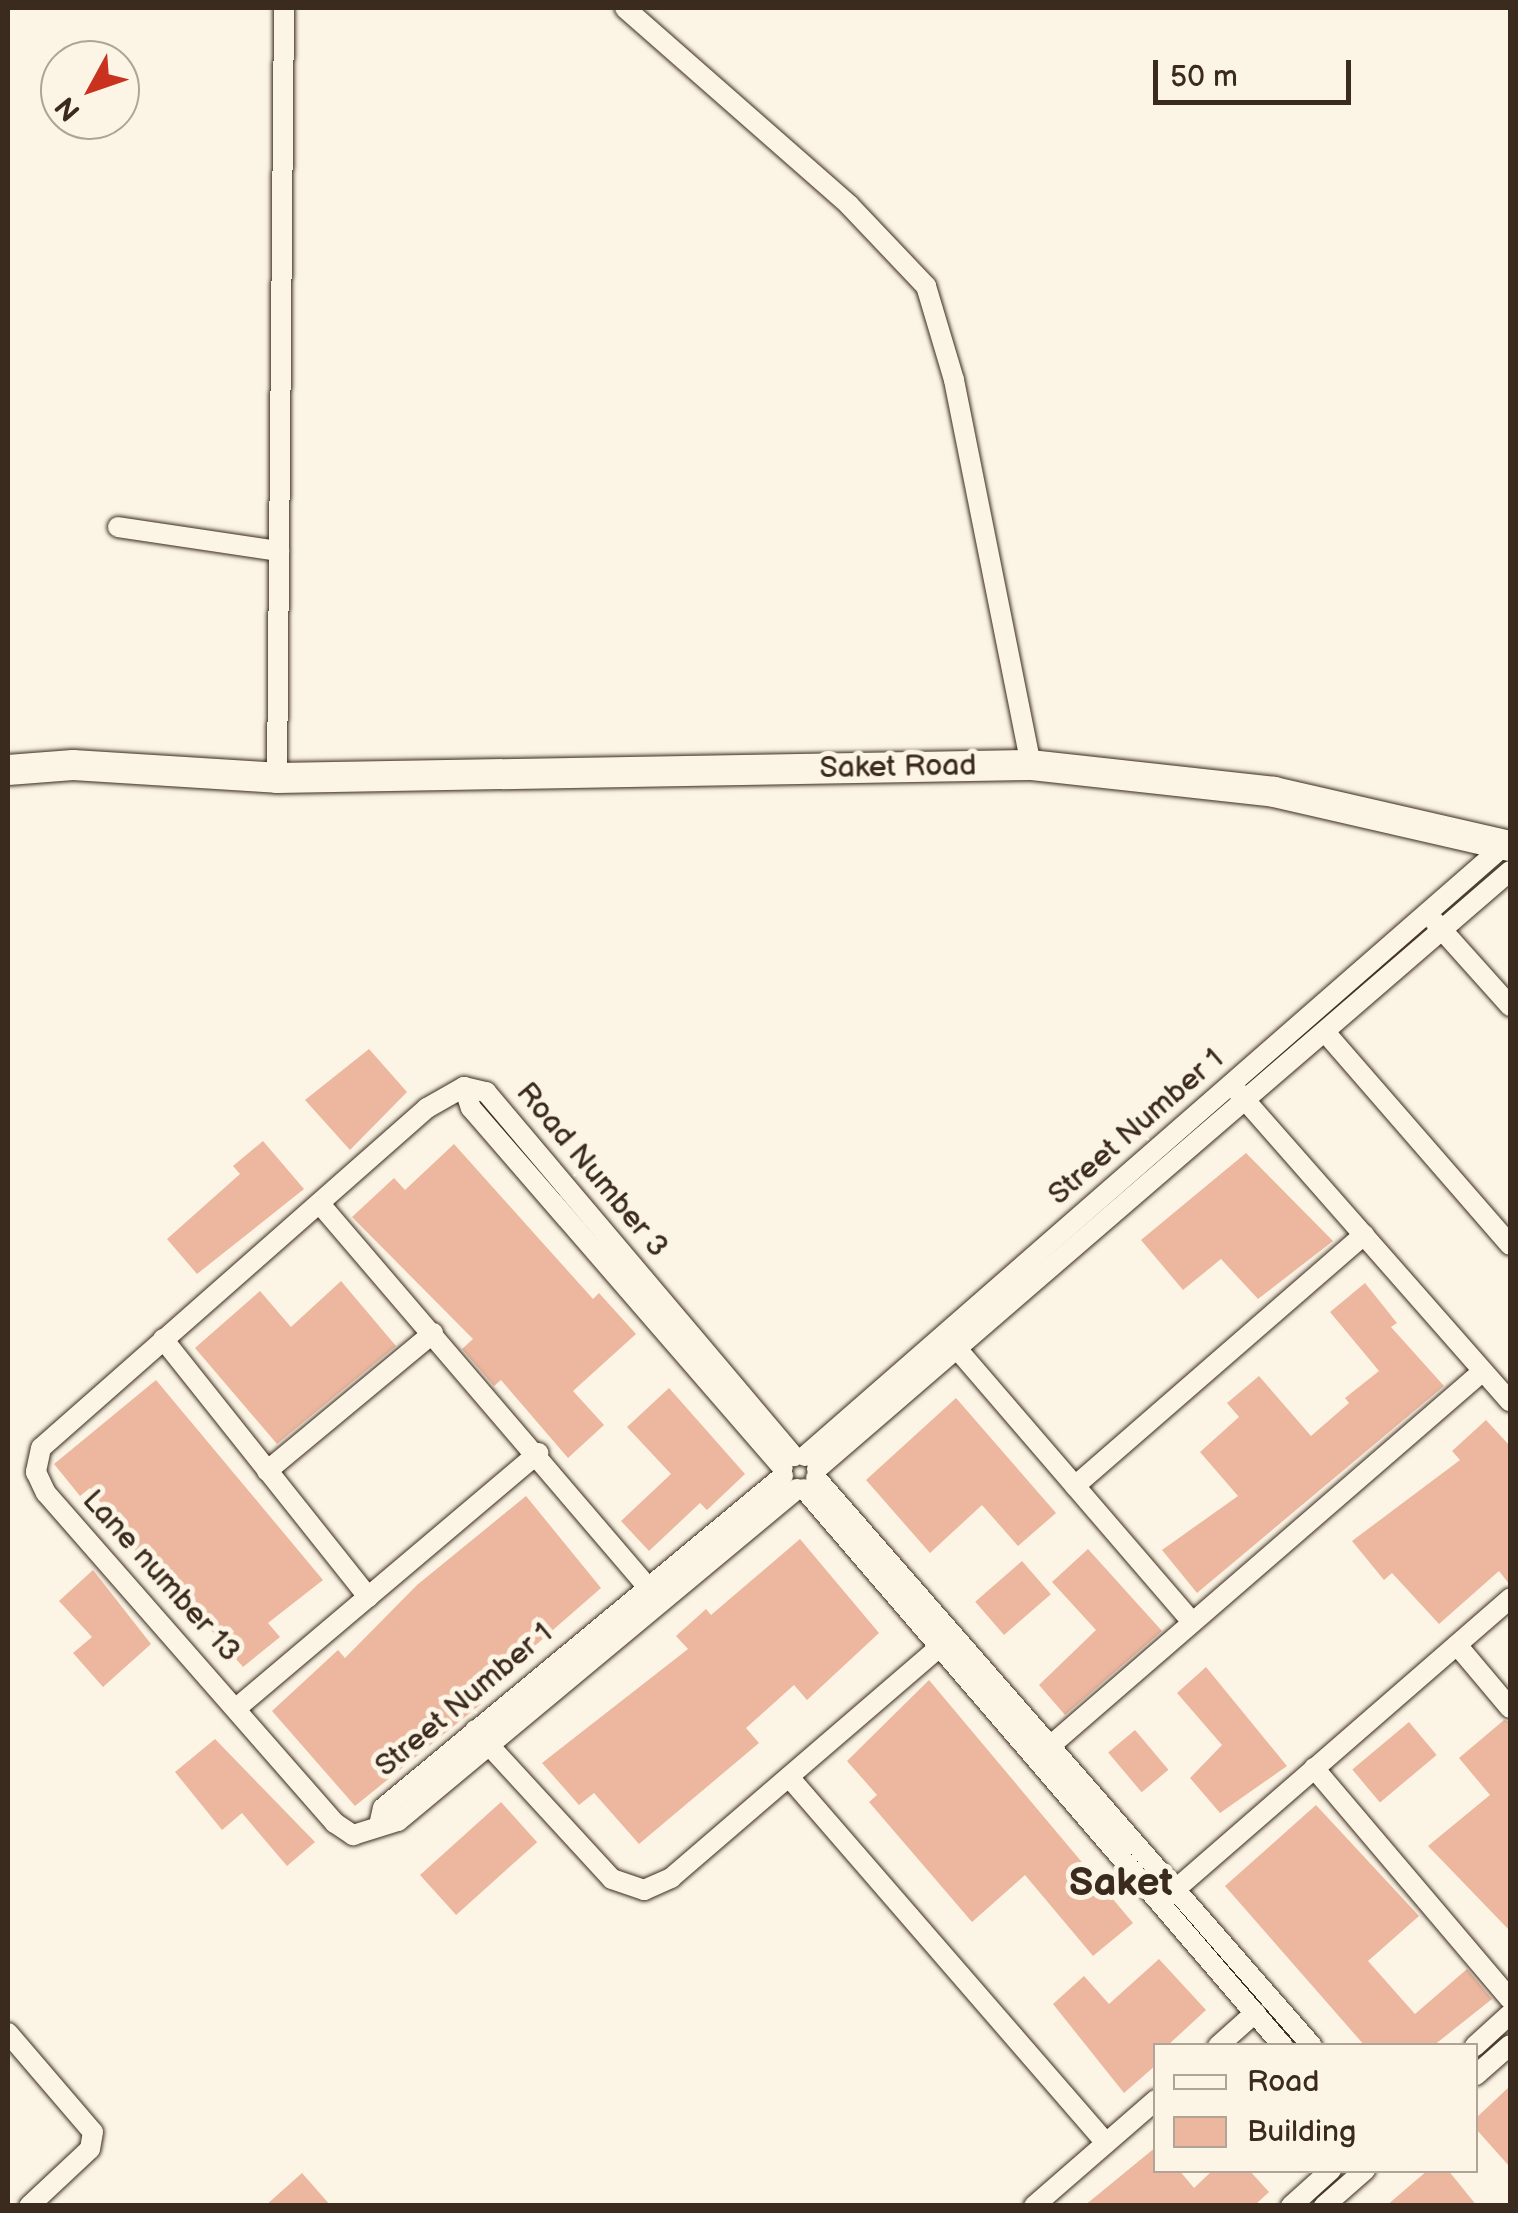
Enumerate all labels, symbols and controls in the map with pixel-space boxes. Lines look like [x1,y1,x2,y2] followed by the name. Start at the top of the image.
[40,40,140,140] north arrow
[1158,40,1356,102] scale bar
[1170,59,1238,95] text: 50 m
[49,90,88,127] text: N
[819,748,977,786] street label: Saket Road
[1041,1041,1231,1213] street label: Street Number 1
[508,1075,676,1265] street label: Road Number 3
[75,1483,247,1669] street label: Lane number 13
[368,1615,560,1785] street label: Street Number 1
[1069,1859,1173,1907] district label: Saket
[1153,2043,1478,2173] legend
[1247,2064,1320,2100] text: Road
[1247,2114,1356,2150] text: Building

